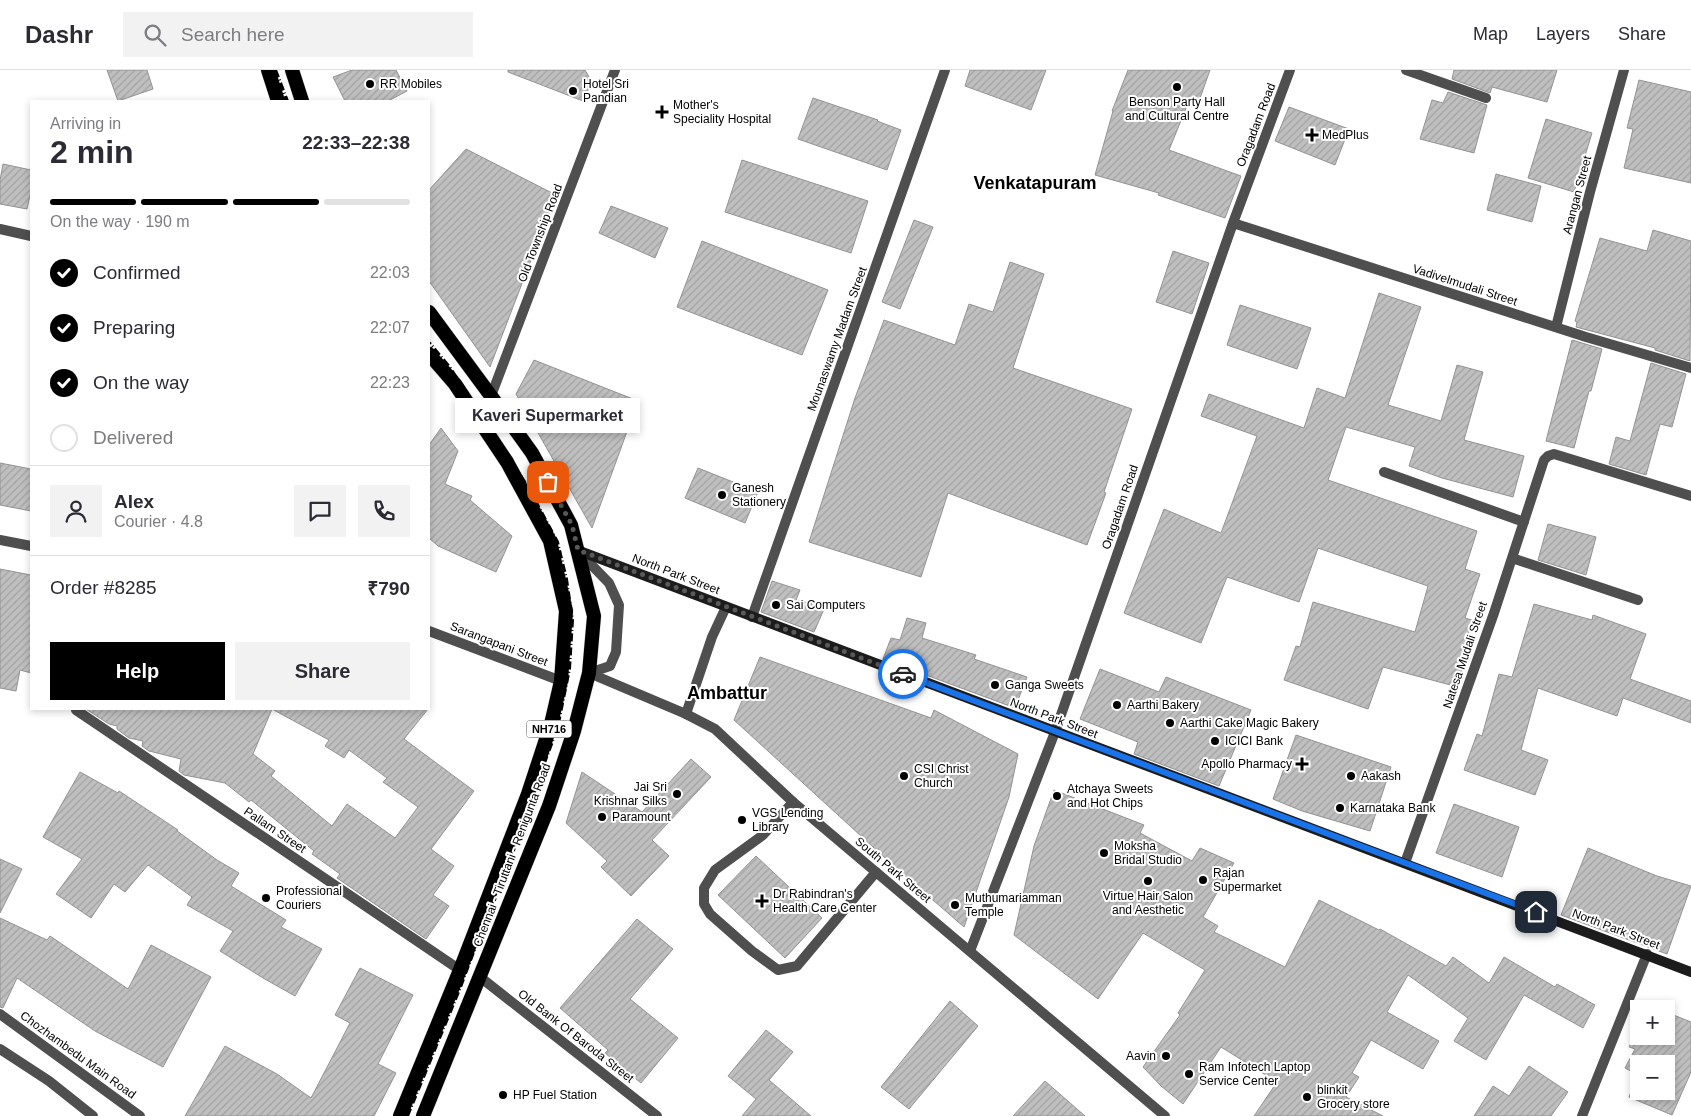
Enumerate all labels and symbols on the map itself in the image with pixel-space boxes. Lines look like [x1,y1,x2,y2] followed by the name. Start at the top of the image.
[380,77,442,91] place label: RR Mobiles
[583,77,629,105] place label: Hotel Sri Pandian
[364,78,376,90] marker: RR Mobiles
[1171,81,1183,93] marker: Benson Party Hall and Cultural Centre
[1234,81,1278,169] street label: Oragadam Road
[567,85,579,97] marker: Hotel Sri Pandian
[1125,95,1229,123] place label: Benson Party Hall and Cultural Centre
[673,98,771,126] place label: Mother's Speciality Hospital
[655,105,669,119] marker: Mother's Speciality Hospital
[1322,128,1369,142] place label: MedPlus
[1306,129,1318,141] marker: MedPlus
[1560,154,1594,236] street label: Arangan Street
[973,173,1097,193] district label: Venkatapuram
[515,182,565,284] street label: Old Township Road
[1411,261,1520,309] street label: Vadivelmudali Street
[804,264,870,413] street label: Mounaswamy Madam Street
[456,397,640,432] callout: Kaveri Supermarket
[527,461,569,503] pin
[1099,463,1141,551] street label: Oragadam Road
[732,481,786,509] place label: Ganesh Stationery
[716,489,728,501] marker: Ganesh Stationery
[630,551,722,597] street label: North Park Street
[786,598,865,612] place label: Sai Computers
[770,599,782,611] marker: Sai Computers
[1440,599,1490,710] street label: Natesa Mudali Street
[448,619,550,669] street label: Sarangapani Street
[878,649,928,699] courier
[1005,678,1084,692] place label: Ganga Sweets
[989,679,1001,691] marker: Ganga Sweets
[687,683,767,703] district label: Ambattur
[1008,695,1100,741] street label: North Park Street
[1127,698,1199,712] place label: Aarthi Bakery
[1111,699,1123,711] marker: Aarthi Bakery
[1180,716,1319,730] place label: Aarthi Cake Magic Bakery
[1164,717,1176,729] marker: Aarthi Cake Magic Bakery
[526,721,572,738] road number: NH716
[1225,734,1284,748] place label: ICICI Bank
[1209,735,1221,747] marker: ICICI Bank
[1201,757,1292,771] place label: Apollo Pharmacy
[1296,758,1308,770] marker: Apollo Pharmacy
[470,761,554,949] street label: Chennai - Tiruttani - Renigunta Road
[914,762,969,790] place label: CSI Christ Church
[1361,769,1401,783] place label: Aakash
[898,770,910,782] marker: CSI Christ Church
[1345,770,1357,782] marker: Aakash
[594,780,667,808] place label: Jai Sri Krishnar Silks
[1067,782,1153,810] place label: Atchaya Sweets and Hot Chips
[671,788,683,800] marker: Jai Sri Krishnar Silks
[1051,790,1063,802] marker: Atchaya Sweets and Hot Chips
[1350,801,1436,815] place label: Karnataka Bank
[1334,802,1346,814] marker: Karnataka Bank
[241,804,309,856] street label: Pallam Street
[752,806,823,834] place label: VGS Lending Library
[612,810,671,824] place label: Paramount
[596,811,608,823] marker: Paramount
[736,814,748,826] marker: VGS Lending Library
[852,834,934,906] street label: South Park Street
[1114,839,1182,867] place label: Moksha Bridal Studio
[1098,847,1110,859] marker: Moksha Bridal Studio
[1213,866,1282,894] place label: Rajan Supermarket
[1197,874,1209,886] marker: Rajan Supermarket
[1142,875,1154,887] marker: Virtue Hair Salon and Aesthetic
[276,884,342,912] place label: Professional Couriers
[773,887,876,915] place label: Dr Rabindran's Health Care Center
[1103,889,1193,917] place label: Virtue Hair Salon and Aesthetic
[965,891,1062,919] place label: Muthumariamman Temple
[1515,891,1557,933] pin
[260,892,272,904] marker: Professional Couriers
[755,894,769,908] marker: Dr Rabindran's Health Care Center
[949,899,961,911] marker: Muthumariamman Temple
[1570,906,1662,952] street label: North Park Street
[515,987,637,1086] street label: Old Bank Of Baroda Street
[17,1008,139,1102] street label: Chozhambedu Main Road
[1126,1049,1156,1063] place label: Aavin
[1160,1050,1172,1062] marker: Aavin
[1199,1060,1311,1088] place label: Ram Infotech Laptop Service Center
[1183,1068,1195,1080] marker: Ram Infotech Laptop Service Center
[1317,1083,1390,1111] place label: blinkit Grocery store
[513,1088,597,1102] place label: HP Fuel Station
[497,1089,509,1101] marker: HP Fuel Station
[1301,1091,1313,1103] marker: blinkit Grocery store

